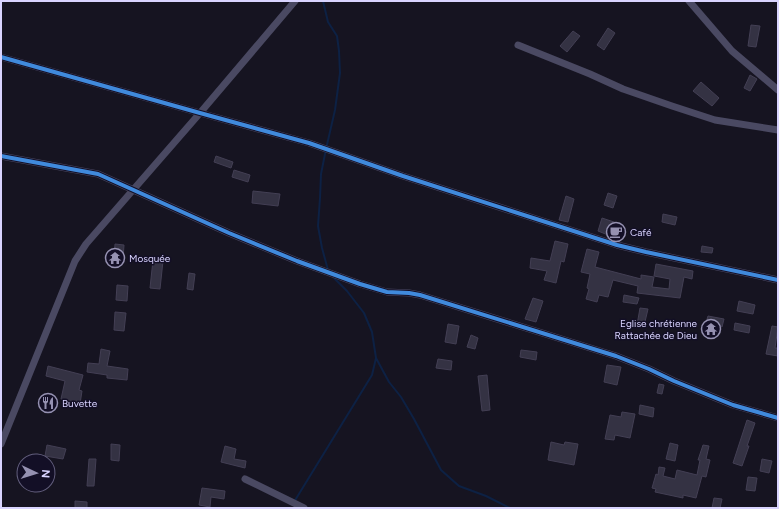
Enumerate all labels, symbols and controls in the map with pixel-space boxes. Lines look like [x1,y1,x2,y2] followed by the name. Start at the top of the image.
[605,221,627,243] cafe icon: Café
[630,226,652,239] place label: Café
[104,247,126,269] temple icon: Mosquée
[129,252,171,265] place label: Mosquée
[615,317,698,342] place label: Eglise chrétienne Rattachée de Dieu
[700,318,722,340] temple icon: Eglise chrétienne Rattachée de Dieu
[37,392,59,414] restaurant icon: Buvette
[62,397,98,410] place label: Buvette
[16,453,56,493] north arrow
[39,469,52,478] text: N

